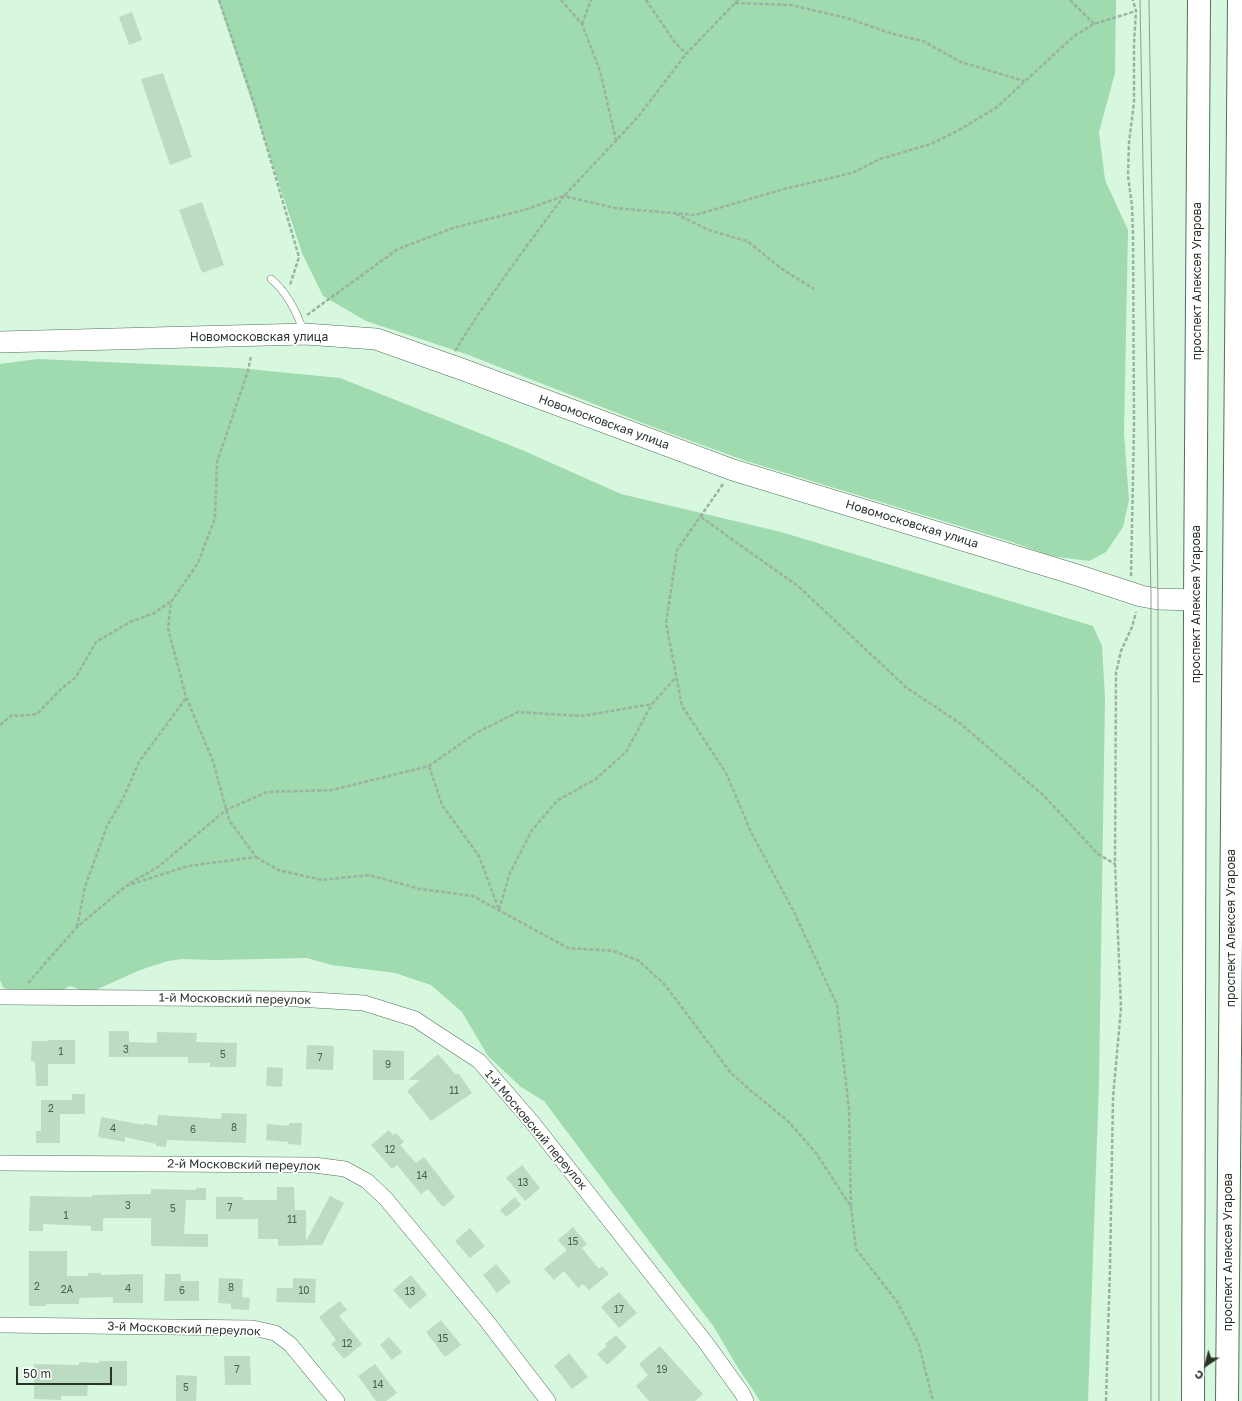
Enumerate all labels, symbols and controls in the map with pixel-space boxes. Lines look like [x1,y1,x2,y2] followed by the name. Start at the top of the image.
[1190,202,1204,360] street label: проспект Алексея Угарова
[190,330,328,344] street label: Новомосковская улица
[537,392,671,452] street label: Новомосковская улица
[844,497,980,551] street label: Новомосковская улица
[1189,525,1203,683] street label: проспект Алексея Угарова
[1224,849,1238,1007] street label: проспект Алексея Угарова
[159,990,311,1008] street label: 1-й Московский переулок
[123,1044,129,1056] house number: 3
[59,1046,63,1058] house number: 1
[220,1049,226,1061] house number: 5
[317,1052,323,1064] house number: 7
[385,1059,391,1071] house number: 9
[482,1067,590,1193] street label: 1-й Московский переулок
[449,1085,459,1097] house number: 11
[48,1103,54,1115] house number: 2
[231,1122,237,1134] house number: 8
[110,1123,116,1135] house number: 4
[190,1124,196,1136] house number: 6
[385,1144,395,1156] house number: 12
[167,1156,321,1174] street label: 2-й Московский переулок
[417,1170,427,1182] house number: 14
[1221,1173,1235,1331] street label: проспект Алексея Угарова
[518,1177,528,1189] house number: 13
[125,1200,131,1212] house number: 3
[227,1202,233,1214] house number: 7
[170,1203,176,1215] house number: 5
[64,1210,68,1222] house number: 1
[287,1214,297,1226] house number: 11
[568,1236,578,1248] house number: 15
[34,1281,40,1293] house number: 2
[228,1282,234,1294] house number: 8
[125,1283,131,1295] house number: 4
[61,1284,73,1296] house number: 2А
[179,1285,185,1297] house number: 6
[298,1285,310,1297] house number: 10
[405,1286,415,1298] house number: 13
[614,1304,624,1316] house number: 17
[107,1319,261,1339] street label: 3-й Московский переулок
[438,1333,448,1345] house number: 15
[342,1338,352,1350] house number: 12
[1186,1345,1226,1385] north arrow
[18,1359,114,1385] scale bar
[234,1364,240,1376] house number: 7
[657,1364,667,1376] house number: 19
[23,1366,51,1381] text: 50 m
[1192,1368,1206,1383] text: С
[373,1379,383,1391] house number: 14
[183,1382,189,1394] house number: 5

